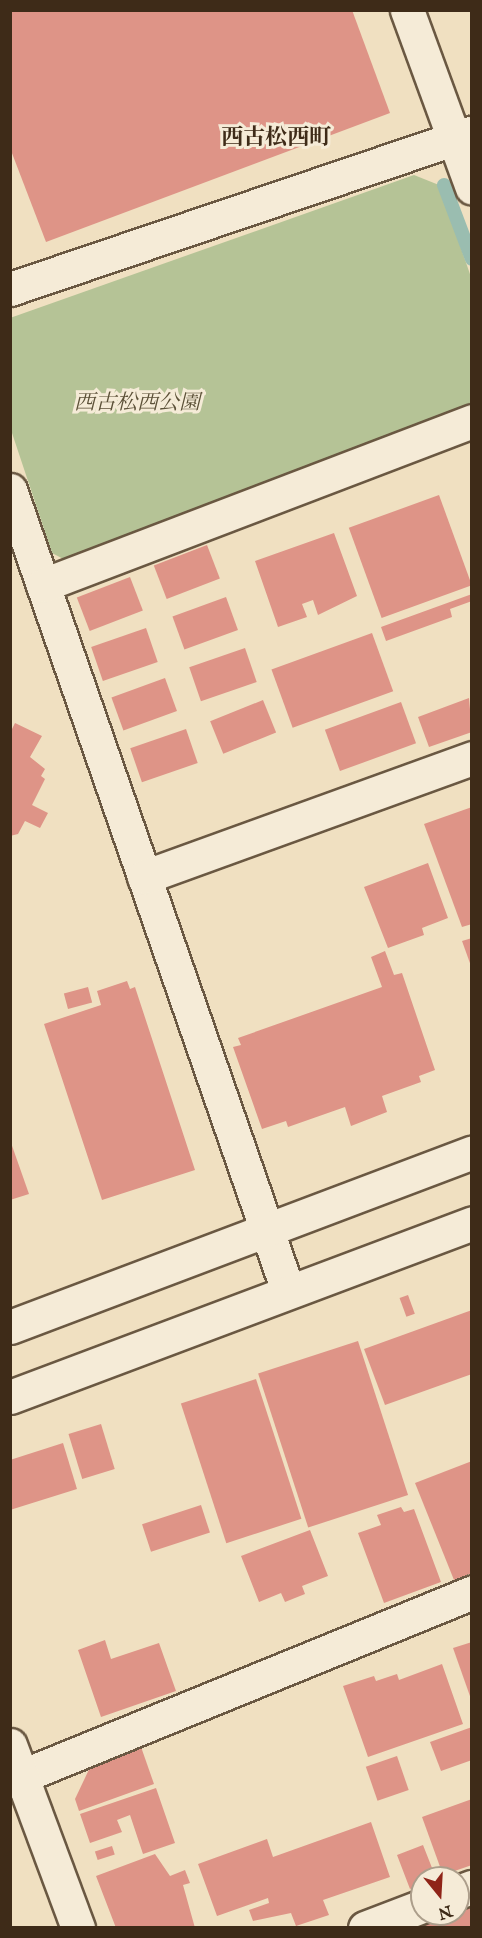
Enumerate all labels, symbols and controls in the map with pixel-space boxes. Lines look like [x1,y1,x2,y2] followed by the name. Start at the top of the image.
[221,126,331,152] district label: 西古松西町
[74,391,200,417] park label: 西古松西公園
[410,1866,470,1926] north arrow
[435,1900,455,1923] text: N

